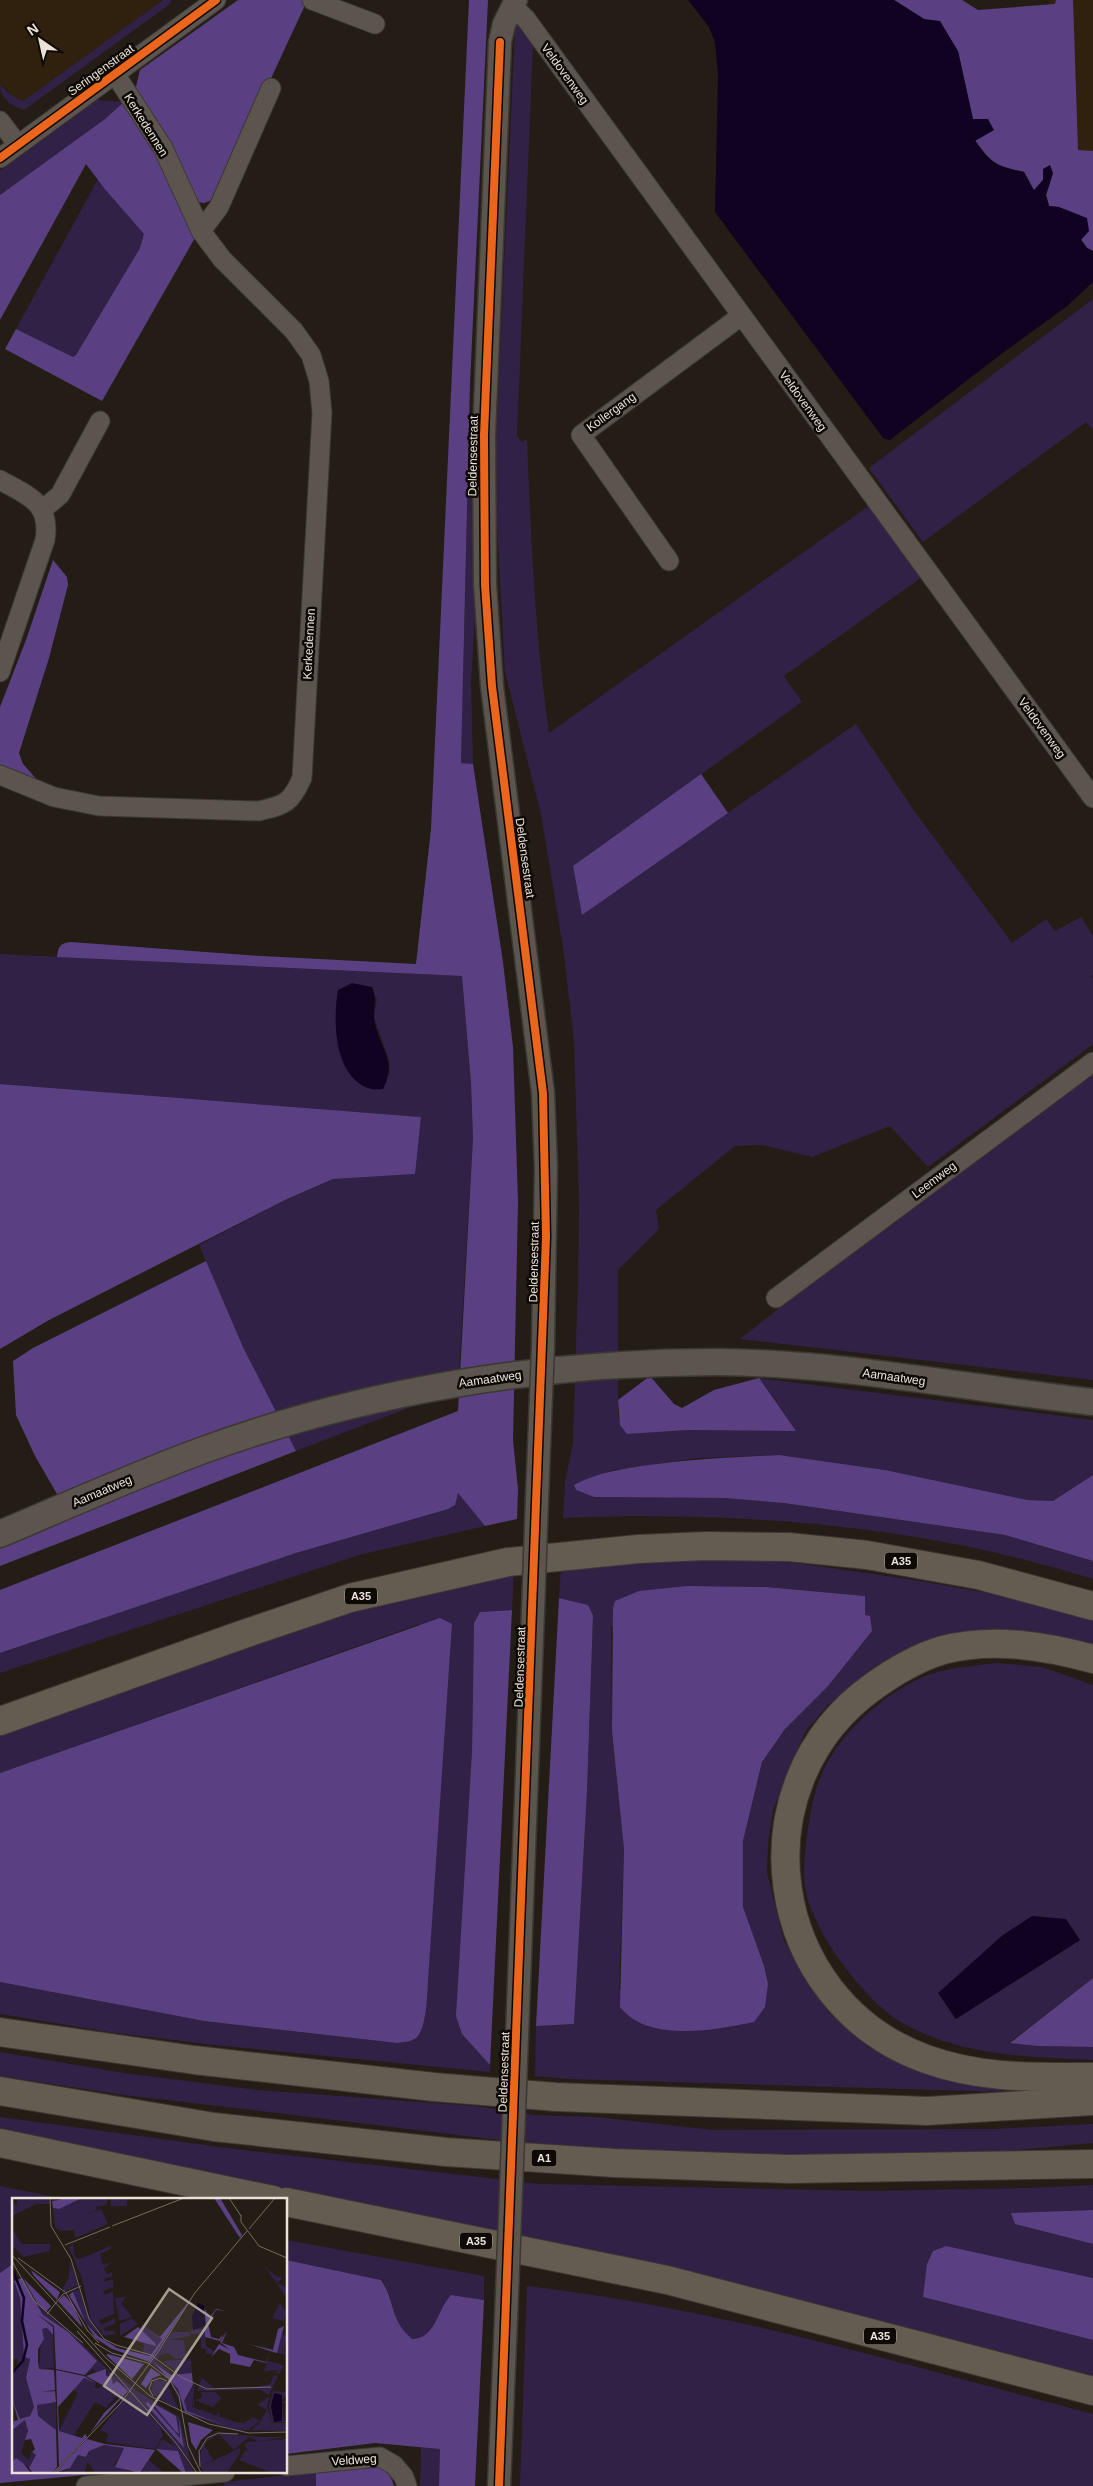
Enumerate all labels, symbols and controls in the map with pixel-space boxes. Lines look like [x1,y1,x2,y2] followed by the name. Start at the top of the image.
[15,15,65,65] north arrow
[24,20,41,39] text: N
[65,41,137,99] street label: Seringenstraat
[538,41,592,107] street label: Veldovenweg
[121,91,171,159] street label: Kerkedennen
[776,368,830,434] street label: Veldovenweg
[584,389,638,435] street label: Kollergang
[465,415,481,496] street label: Deldensestraat
[300,608,318,680] street label: Kerkedennen
[1015,695,1069,761] street label: Veldovenweg
[512,817,538,900] street label: Deldensestraat
[909,1159,959,1201] street label: Leemweg
[526,1221,542,1302] street label: Deldensestraat
[862,1366,926,1388] street label: Aamaatweg
[458,1368,522,1390] street label: Aamaatweg
[70,1472,134,1510] street label: Aamaatweg
[885,1552,917,1570] road number: A35
[345,1588,377,1604] road number: A35
[512,1626,528,1708] street label: Deldensestraat
[496,2031,512,2113] street label: Deldensestraat
[532,2150,556,2166] road number: A1
[12,2198,288,2474] inset map
[460,2232,492,2250] road number: A35
[864,2328,896,2344] road number: A35
[331,2451,377,2469] street label: Veldweg

